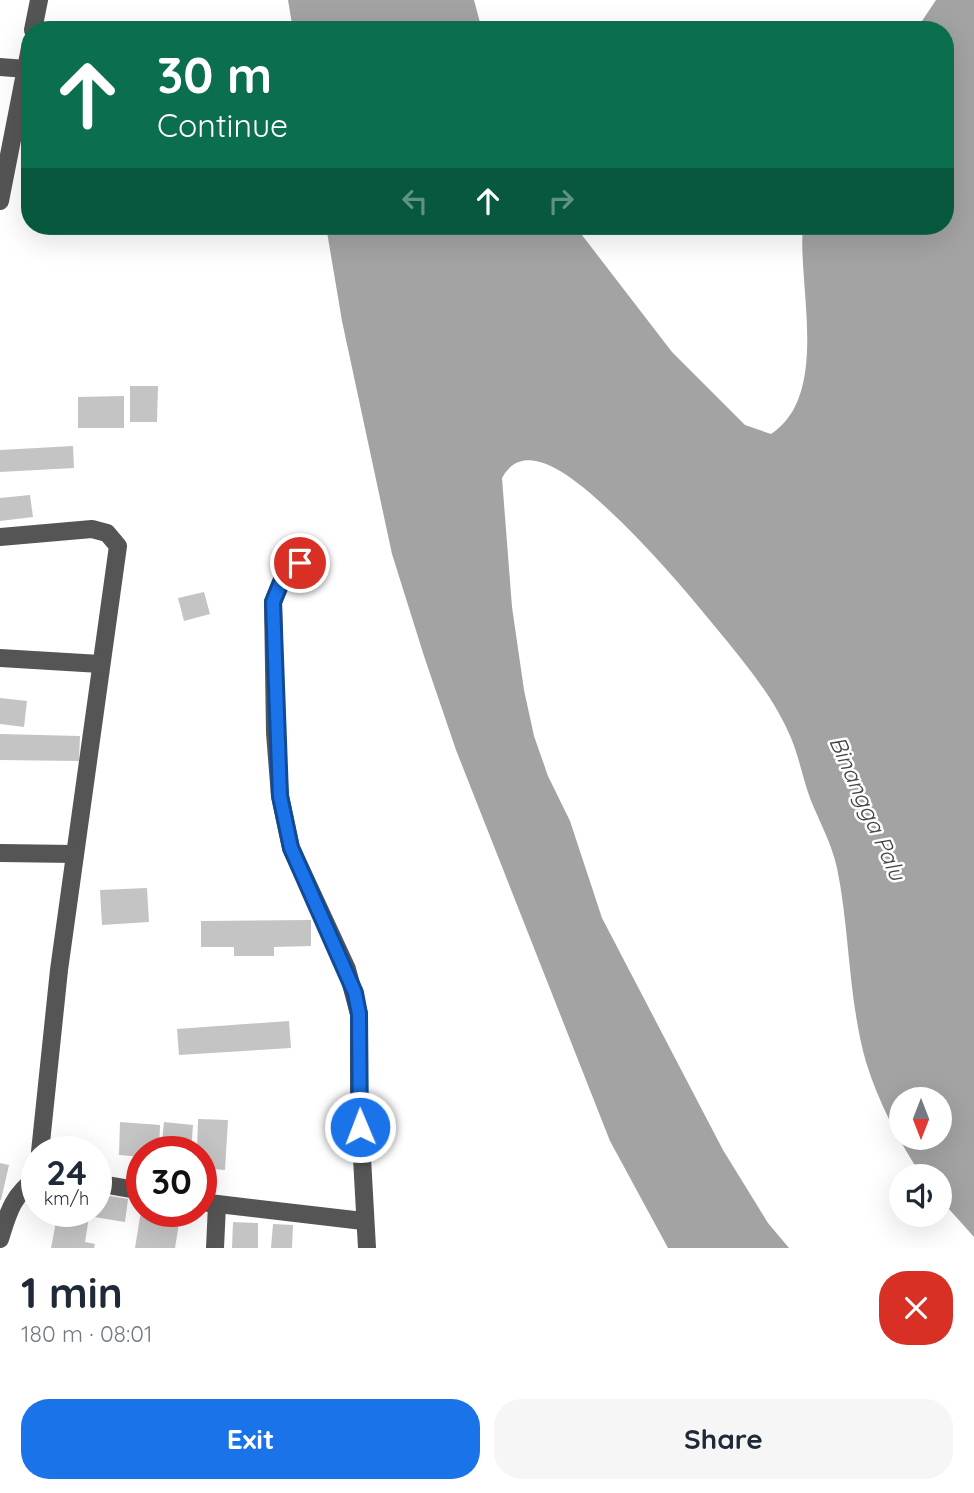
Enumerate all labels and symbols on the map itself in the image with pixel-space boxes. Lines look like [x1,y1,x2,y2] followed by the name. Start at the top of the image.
[270,533,330,593] pin
[823,731,914,886] water label: Binangga Palu
[889,1087,952,1150] north arrow
[323,1090,397,1164] position arrow
[126,1136,217,1227] speed limit sign: 30

